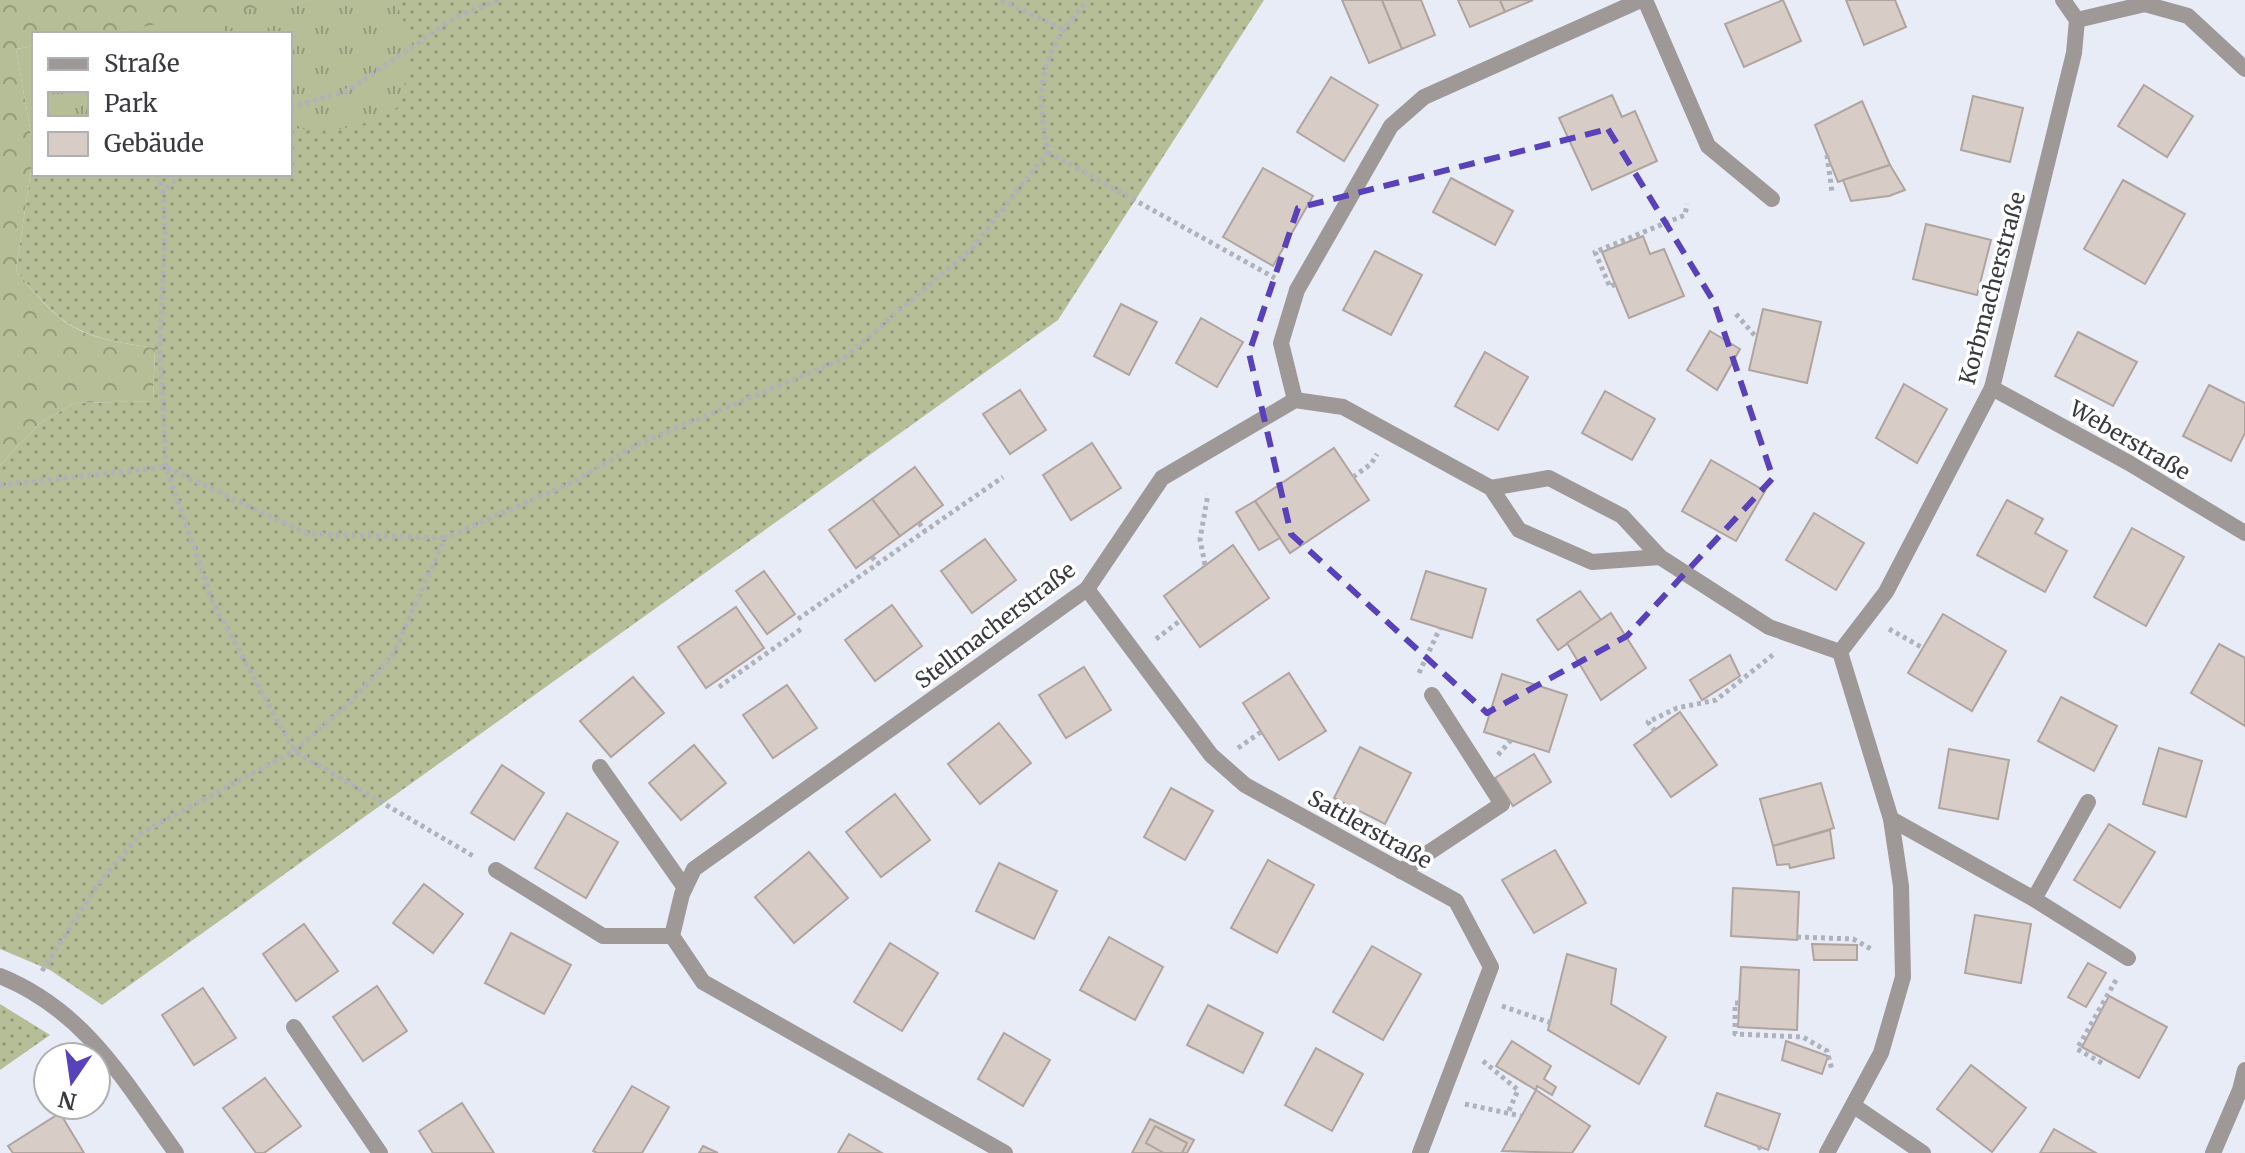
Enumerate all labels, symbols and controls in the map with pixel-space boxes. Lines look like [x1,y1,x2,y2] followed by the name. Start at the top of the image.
[32,32,292,176] legend
[104,48,179,79] text: Straße
[104,88,158,119] text: Park
[104,128,204,159] text: Gebäude
[1953,189,2031,387] street label: Korbmacherstraße
[2064,394,2195,486] street label: Weberstraße
[909,556,1081,694] street label: Stellmacherstraße
[1303,783,1437,875] street label: Sattlerstraße
[32,1041,112,1121] north arrow
[55,1085,79,1116] text: N

